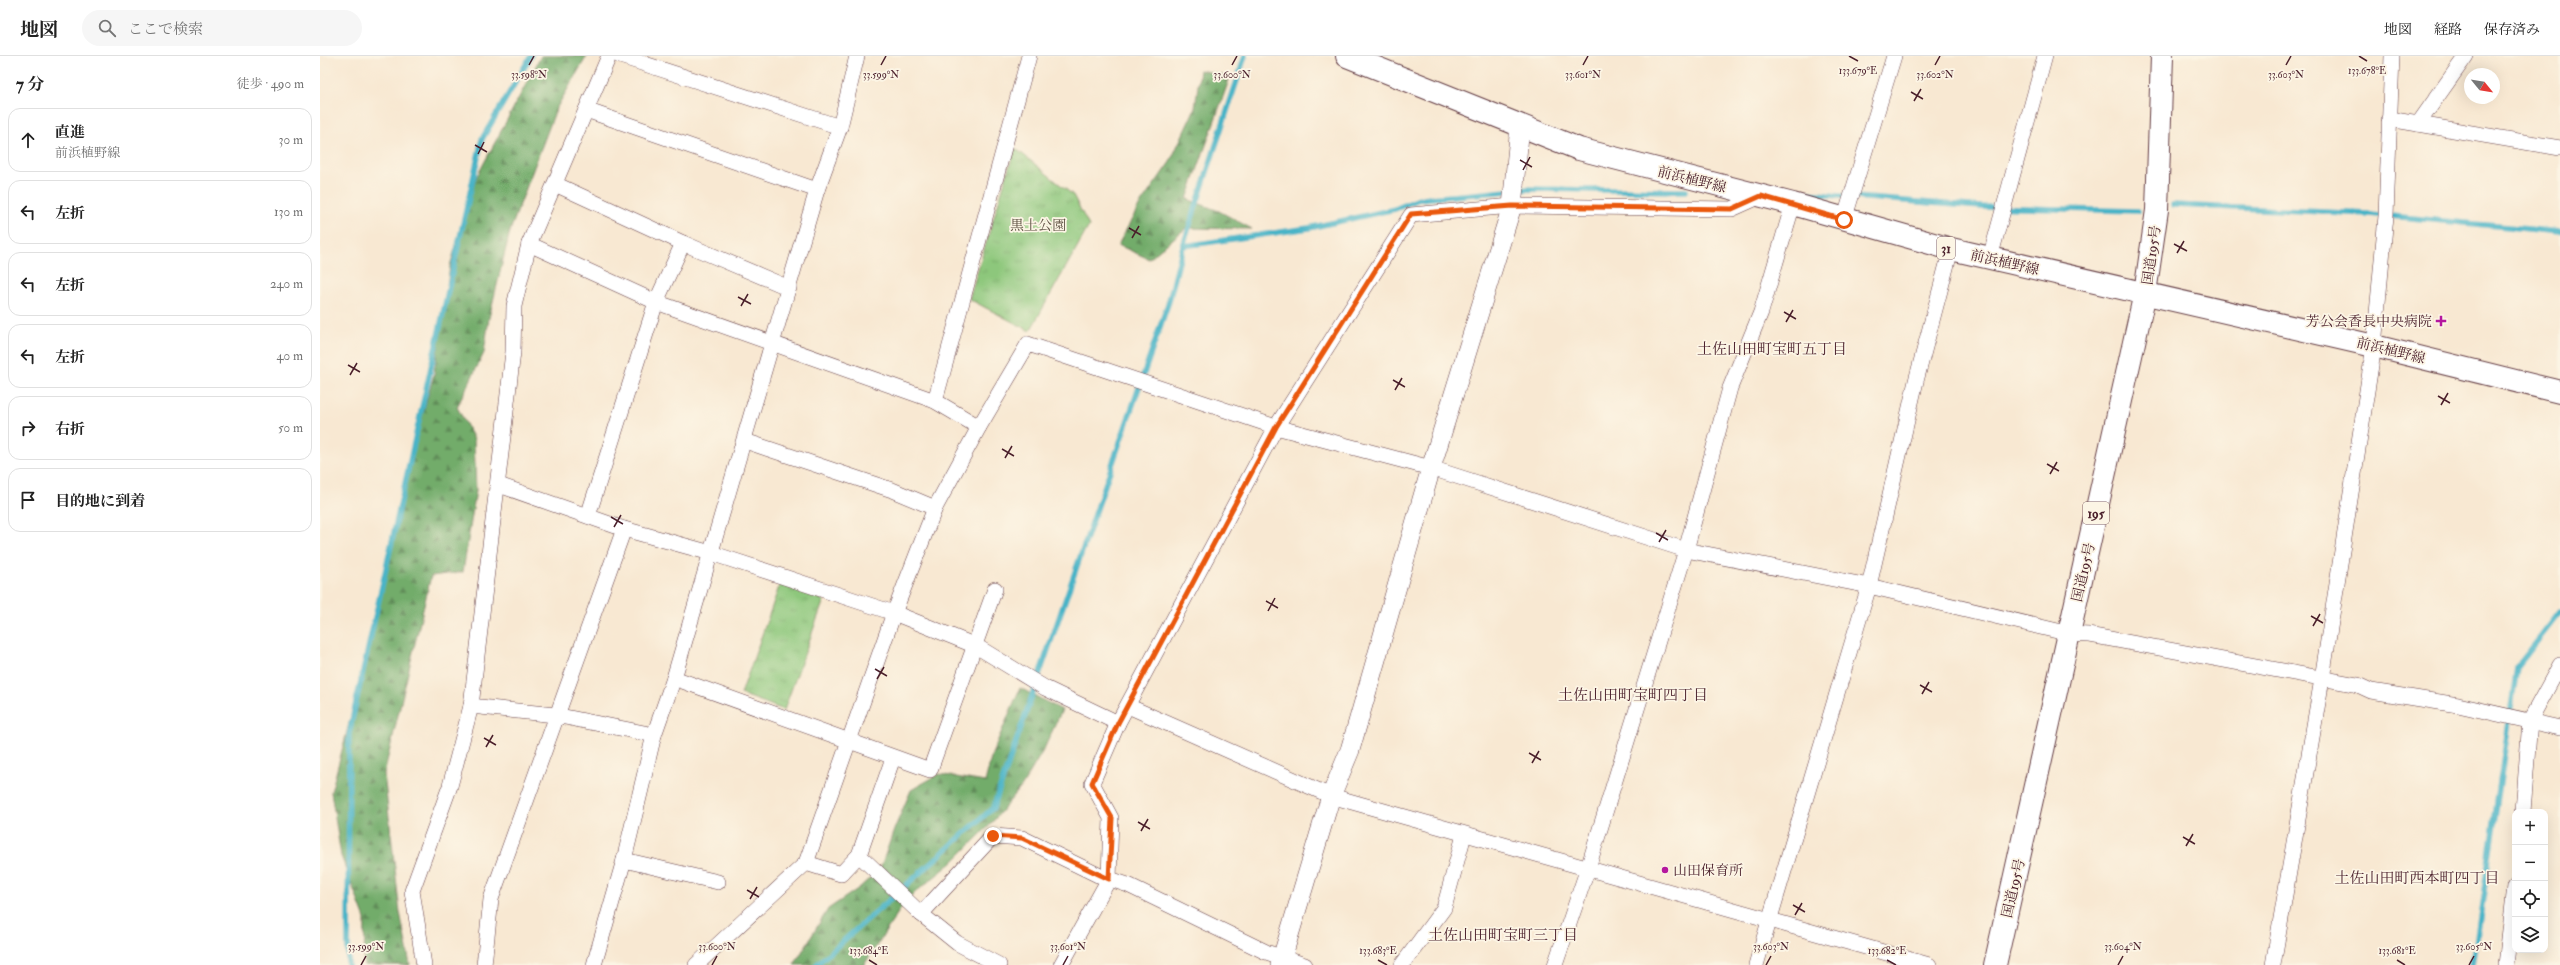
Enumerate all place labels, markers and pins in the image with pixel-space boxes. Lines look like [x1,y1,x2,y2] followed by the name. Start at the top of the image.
[2306,313,2432,330] place label: 芳公会香長中央病院
[2435,315,2447,327] marker: 芳公会香長中央病院
[1673,862,1743,879] place label: 山田保育所
[1660,865,1670,875] marker: 山田保育所

